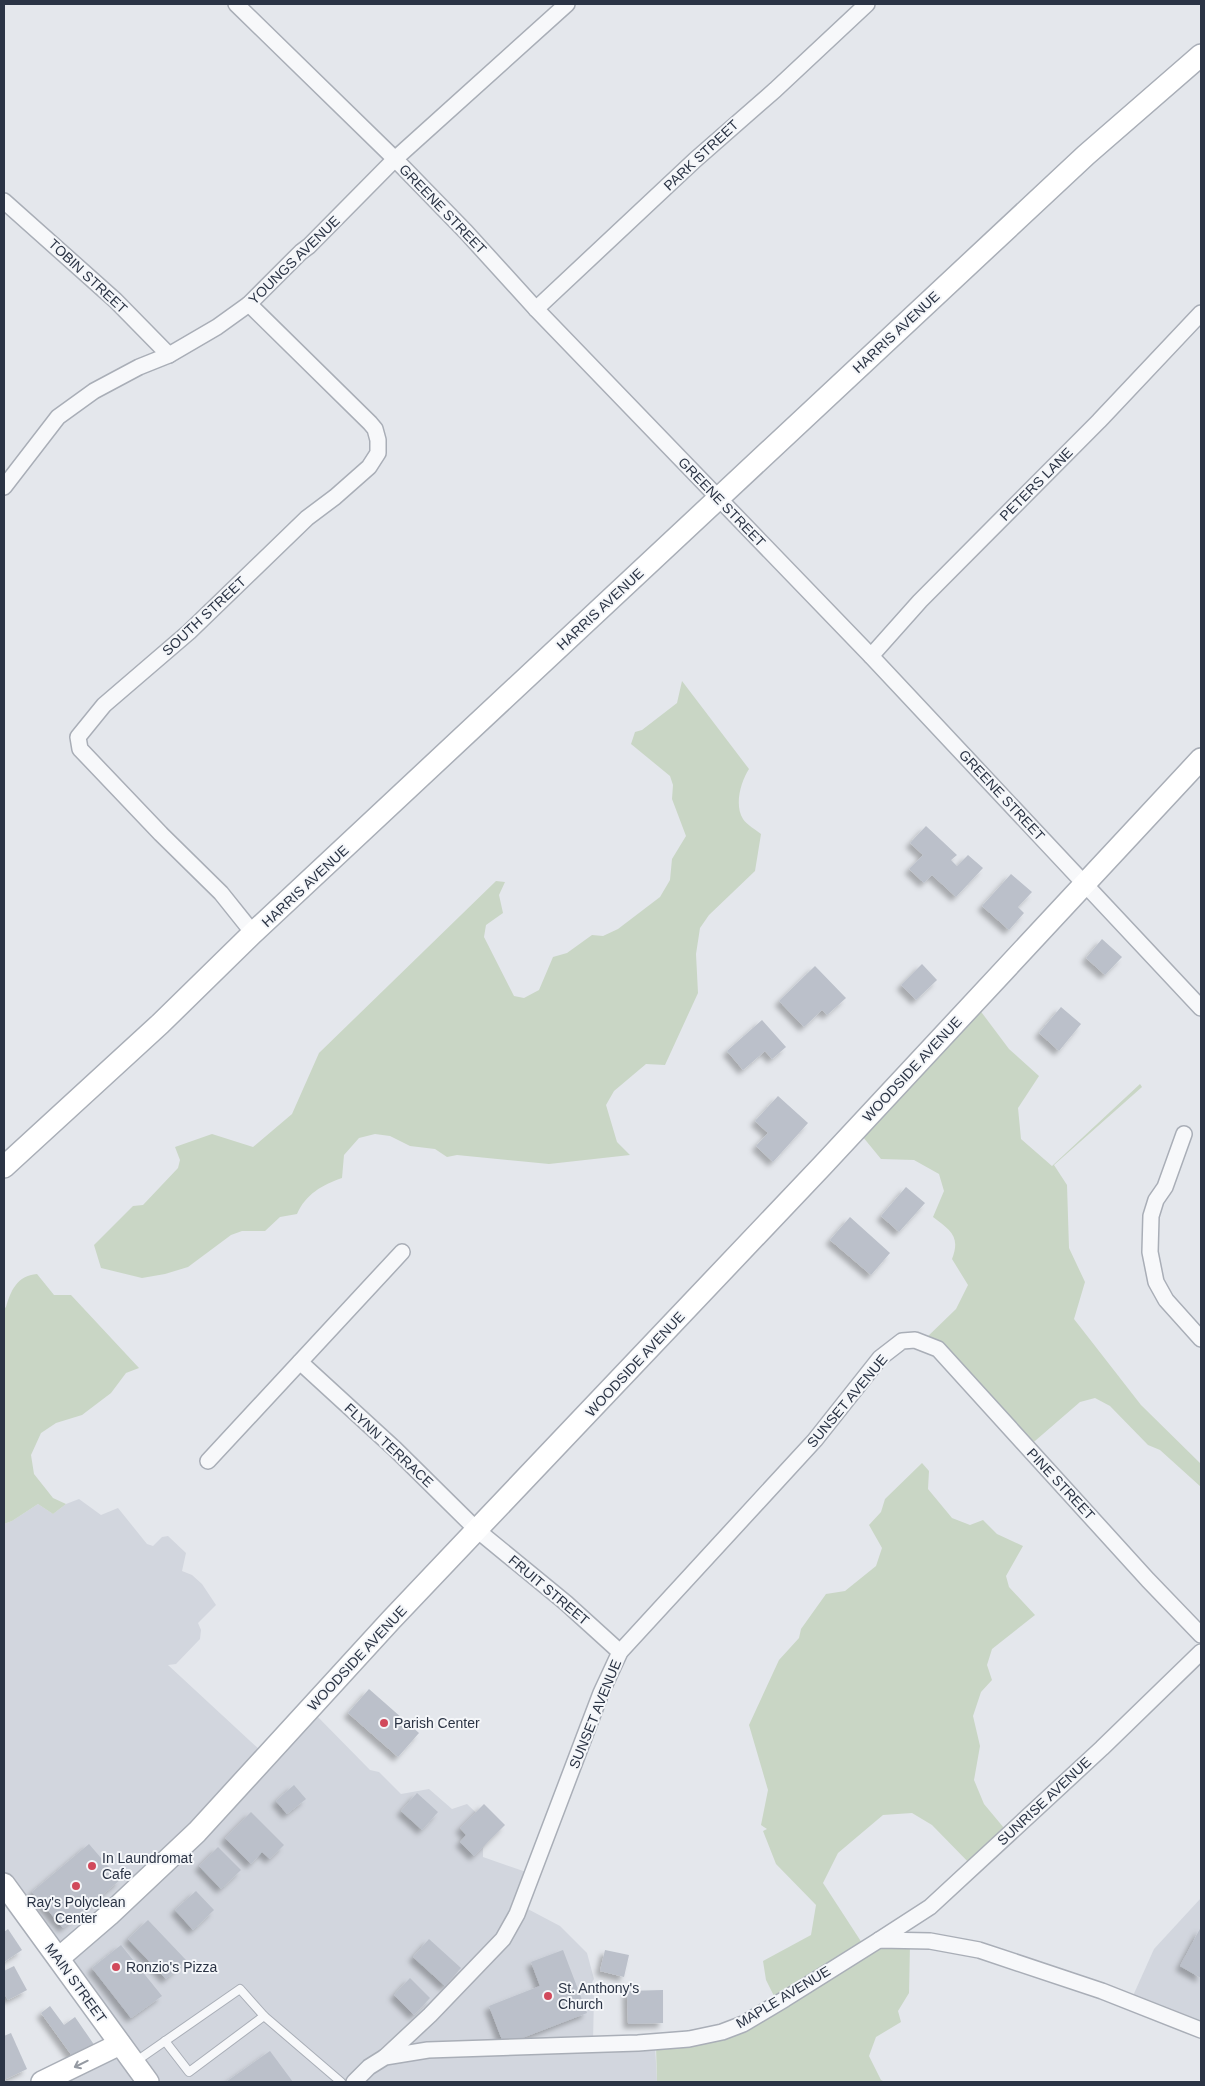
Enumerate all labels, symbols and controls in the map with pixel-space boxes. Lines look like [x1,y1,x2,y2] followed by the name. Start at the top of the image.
[660,116,742,194] street label: PARK STREET
[396,161,490,257] street label: GREENE STREET
[245,212,343,308] street label: YOUNGS AVENUE
[45,235,131,317] street label: TOBIN STREET
[849,288,943,376] street label: HARRIS AVENUE
[996,444,1076,524] street label: PETERS LANE
[675,454,769,550] street label: GREENE STREET
[553,565,647,653] street label: HARRIS AVENUE
[159,573,249,659] street label: SOUTH STREET
[956,746,1048,844] street label: GREENE STREET
[258,842,352,930] street label: HARRIS AVENUE
[859,1013,965,1125] street label: WOODSIDE AVENUE
[582,1308,688,1420] street label: WOODSIDE AVENUE
[804,1351,890,1451] street label: SUNSET AVENUE
[341,1400,437,1490] street label: FLYNN TERRACE
[1024,1445,1098,1523] street label: PINE STREET
[506,1552,593,1629] street label: FRUIT STREET
[304,1602,410,1714] street label: WOODSIDE AVENUE
[566,1657,624,1771] street label: SUNSET AVENUE
[394,1715,480,1731] place label: Parish Center
[378,1717,390,1729] marker: Parish Center
[994,1754,1094,1848] street label: SUNRISE AVENUE
[102,1850,192,1882] place label: In Laundromat Cafe
[86,1860,98,1872] marker: In Laundromat Cafe
[70,1880,82,1892] marker: Ray's Polyclean Center
[26,1894,126,1926] place label: Ray's Polyclean Center
[42,1940,110,2026] street label: MAIN STREET
[126,1959,218,1975] place label: Ronzio's Pizza
[110,1961,122,1973] marker: Ronzio's Pizza
[733,1963,833,2031] street label: MAPLE AVENUE
[558,1980,639,2012] place label: St. Anthony's Church
[542,1990,554,2002] marker: St. Anthony's Church
[74,2059,89,2069] one-way arrow

